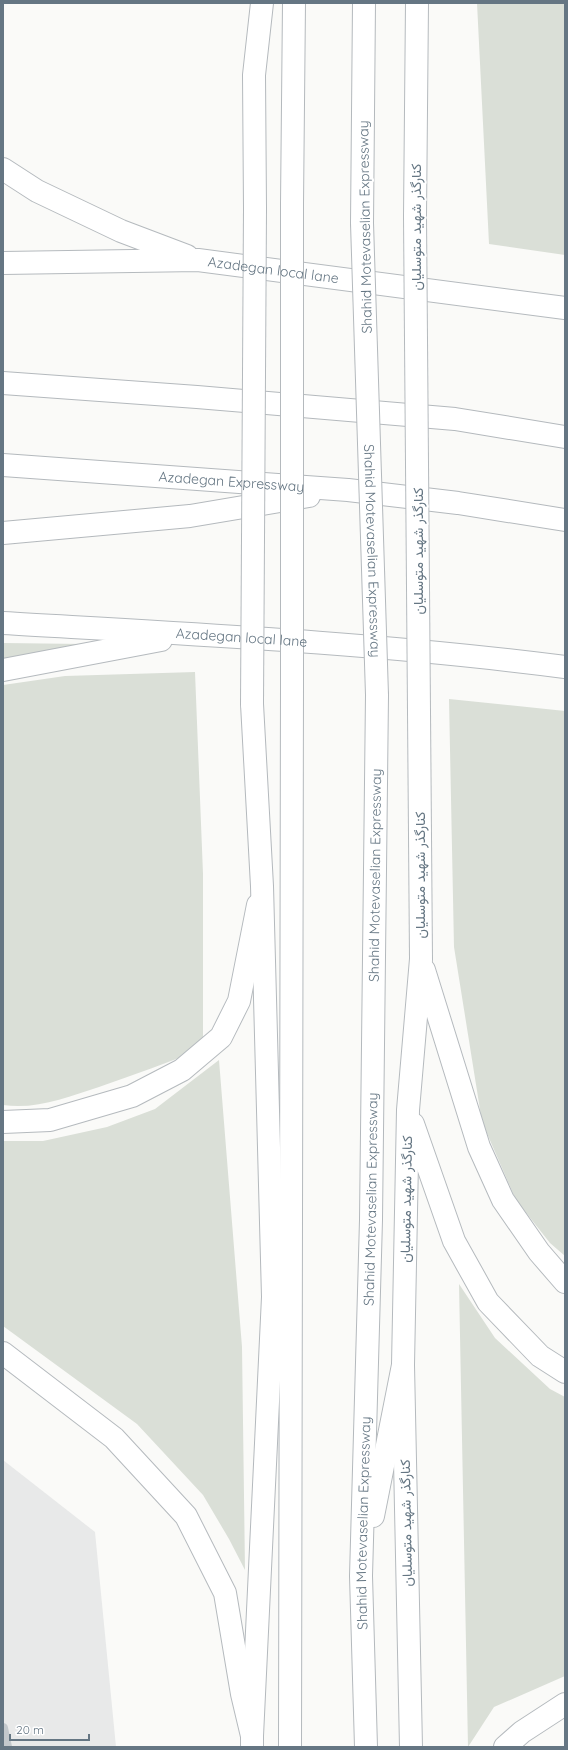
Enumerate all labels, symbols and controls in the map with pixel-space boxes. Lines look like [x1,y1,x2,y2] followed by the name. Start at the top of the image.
[354,120,376,334] street label: Shahid Motevaselian Expressway
[407,163,425,291] street label: کنارگذر شهید متوسلیان
[207,252,340,287] street label: Azadegan local lane
[360,444,385,658] street label: Shahid Motevaselian Expressway
[158,467,305,496] street label: Azadegan Expressway
[409,487,427,615] street label: کنارگذر شهید متوسلیان
[175,624,308,651] street label: Azadegan local lane
[365,768,385,982] street label: Shahid Motevaselian Expressway
[411,811,429,939] street label: کنارگذر شهید متوسلیان
[360,1092,381,1306] street label: Shahid Motevaselian Expressway
[396,1135,416,1263] street label: کنارگذر شهید متوسلیان
[352,1416,374,1630] street label: Shahid Motevaselian Expressway
[396,1459,416,1587] street label: کنارگذر شهید متوسلیان
[10,1716,89,1742] scale bar
[16,1722,44,1737] text: 20 m

